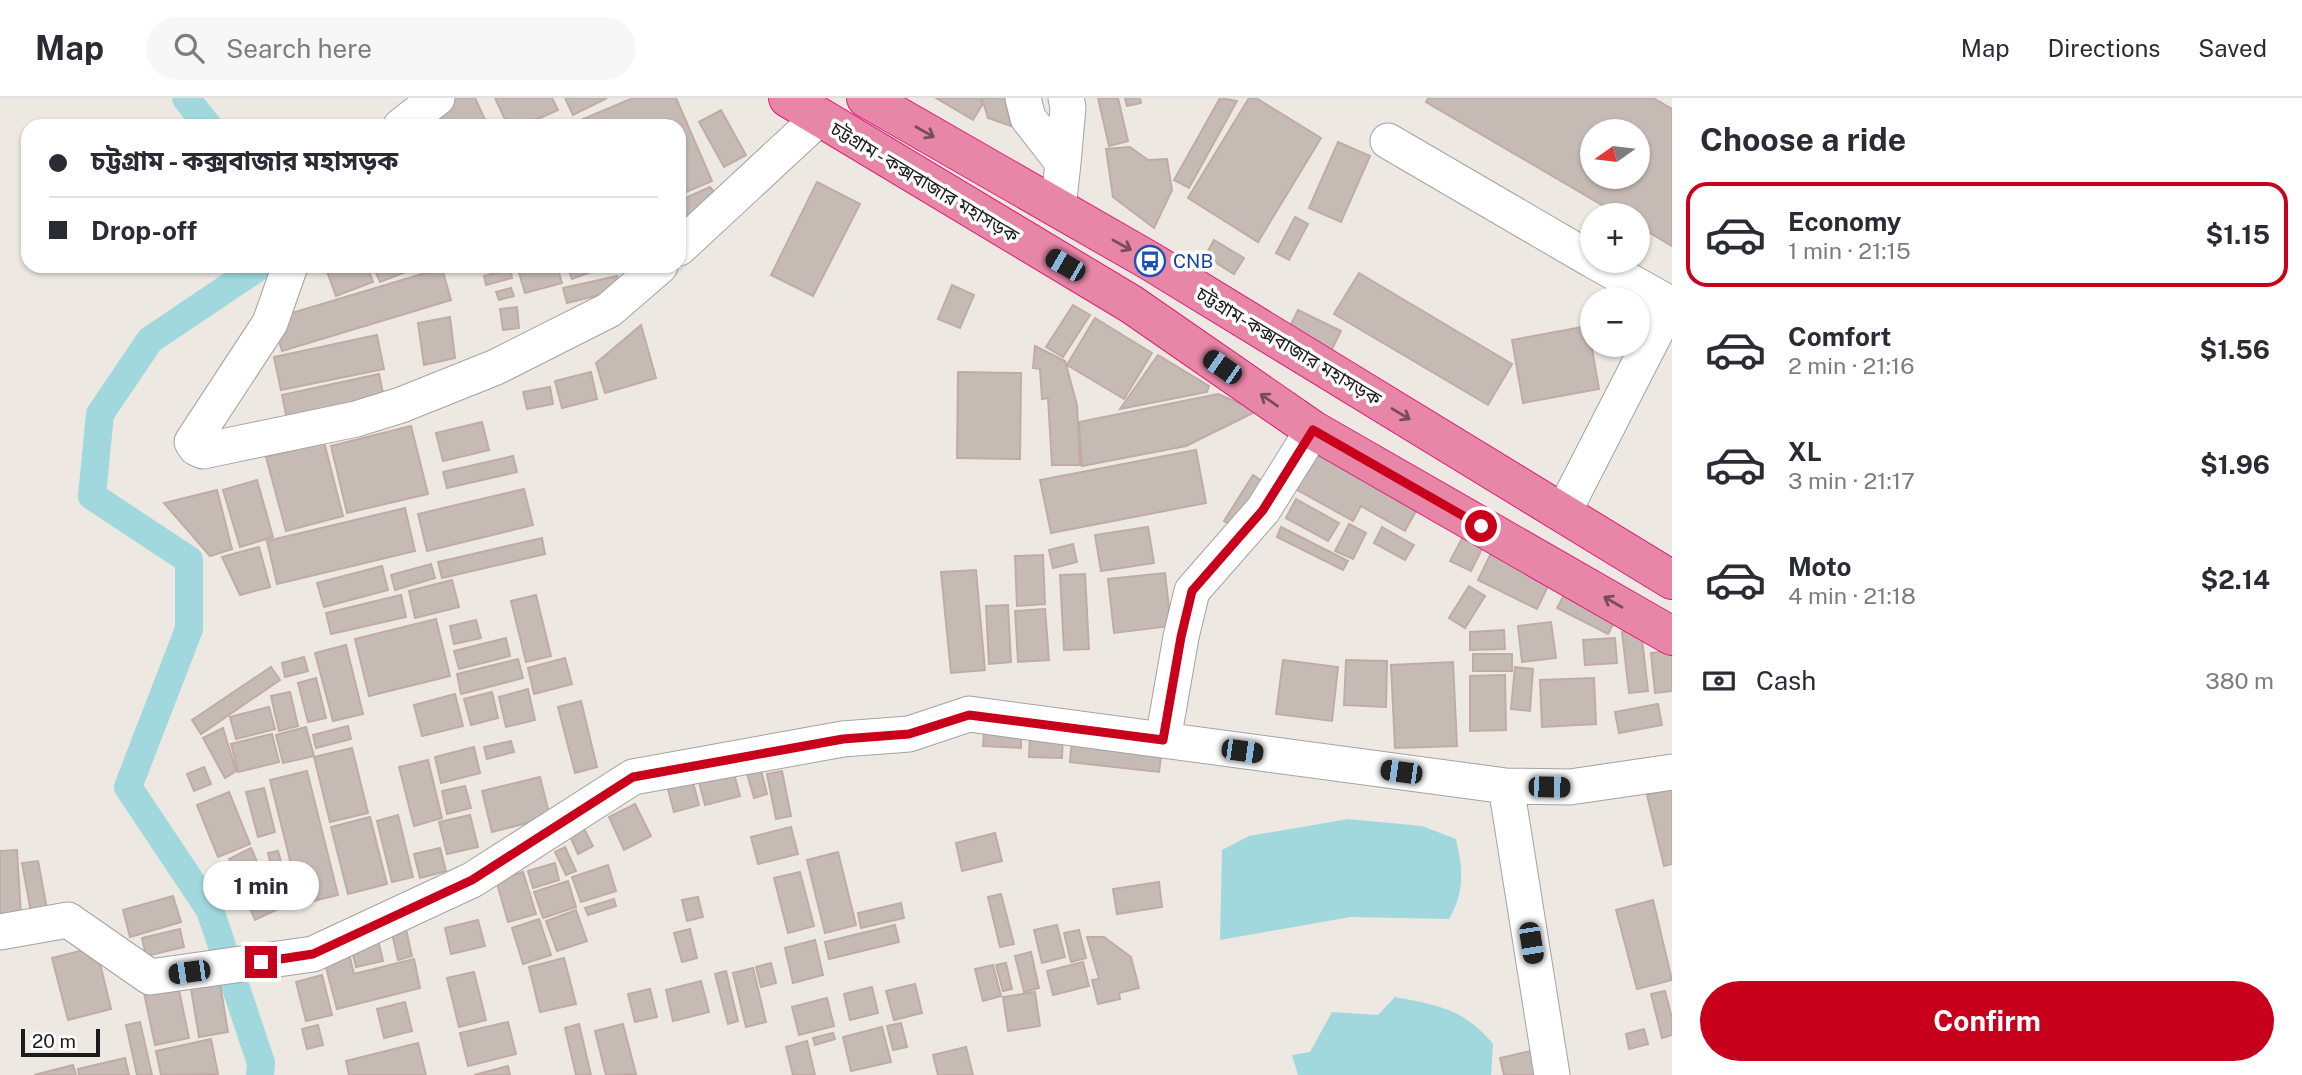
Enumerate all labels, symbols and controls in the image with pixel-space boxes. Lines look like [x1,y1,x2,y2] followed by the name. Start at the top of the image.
[146,17,636,80] search box
[35,29,104,67] text: Map
[170,29,208,67] icon: search
[226,33,372,64] text: Search here
[1961,34,2010,62] text: Map
[2048,34,2160,62] text: Directions
[2198,34,2267,62] text: Saved
[826,117,1024,247] street label: চট্টগ্রাম - কক্সবাজার মহাসড়ক
[1580,119,1650,189] north arrow
[1580,119,1650,357] map controls
[1700,121,1906,158] text: Choose a ride
[914,125,934,139] one-way arrow
[91,145,398,176] text: চট্টগ্রাম - কক্সবাজার মহাসড়ক
[1580,203,1650,273] button: +
[1704,203,1767,266] icon: car
[1788,206,1901,237] text: Economy
[91,215,197,246] text: Drop-off
[2205,219,2270,250] text: $1.15
[1788,237,1911,264] text: 1 min · 21:15
[1112,238,1132,252] one-way arrow
[1133,244,1167,278] bus stop icon: CNB
[1042,245,1089,285] car
[1173,250,1213,272] place label: CNB
[1192,282,1386,410] street label: চট্টগ্রাম-কক্সবাজার মহাসড়ক
[1580,287,1650,357] button: −
[1704,318,1767,381] icon: car
[1788,321,1891,352] text: Comfort
[2199,334,2270,365] text: $1.56
[1199,346,1246,388] car
[1788,352,1915,379] text: 2 min · 21:16
[1260,393,1279,407] one-way arrow
[1390,407,1410,421] one-way arrow
[1704,433,1767,496] icon: car
[1788,436,1822,467] text: XL
[2200,449,2270,480] text: $1.96
[1788,467,1915,494] text: 3 min · 21:17
[1465,510,1497,542] route start
[1704,548,1767,611] icon: car
[1788,551,1851,582] text: Moto
[2201,564,2270,595] text: $2.14
[1788,582,1916,609] text: 4 min · 21:18
[1603,595,1623,609] one-way arrow
[1700,662,1738,700] icon: cash
[1756,665,1816,696] text: Cash
[2205,667,2274,694] text: 380 m
[1220,738,1265,764] car
[1379,759,1424,785] car
[1528,776,1571,798] car
[203,860,319,910] callout: 1 min
[233,872,289,899] text: 1 min
[1518,921,1545,965] car
[245,946,277,978] route end
[167,959,212,985] car
[1700,981,2274,1061] button: Confirm
[21,1026,100,1058] scale bar
[32,1030,76,1052] text: 20 m

